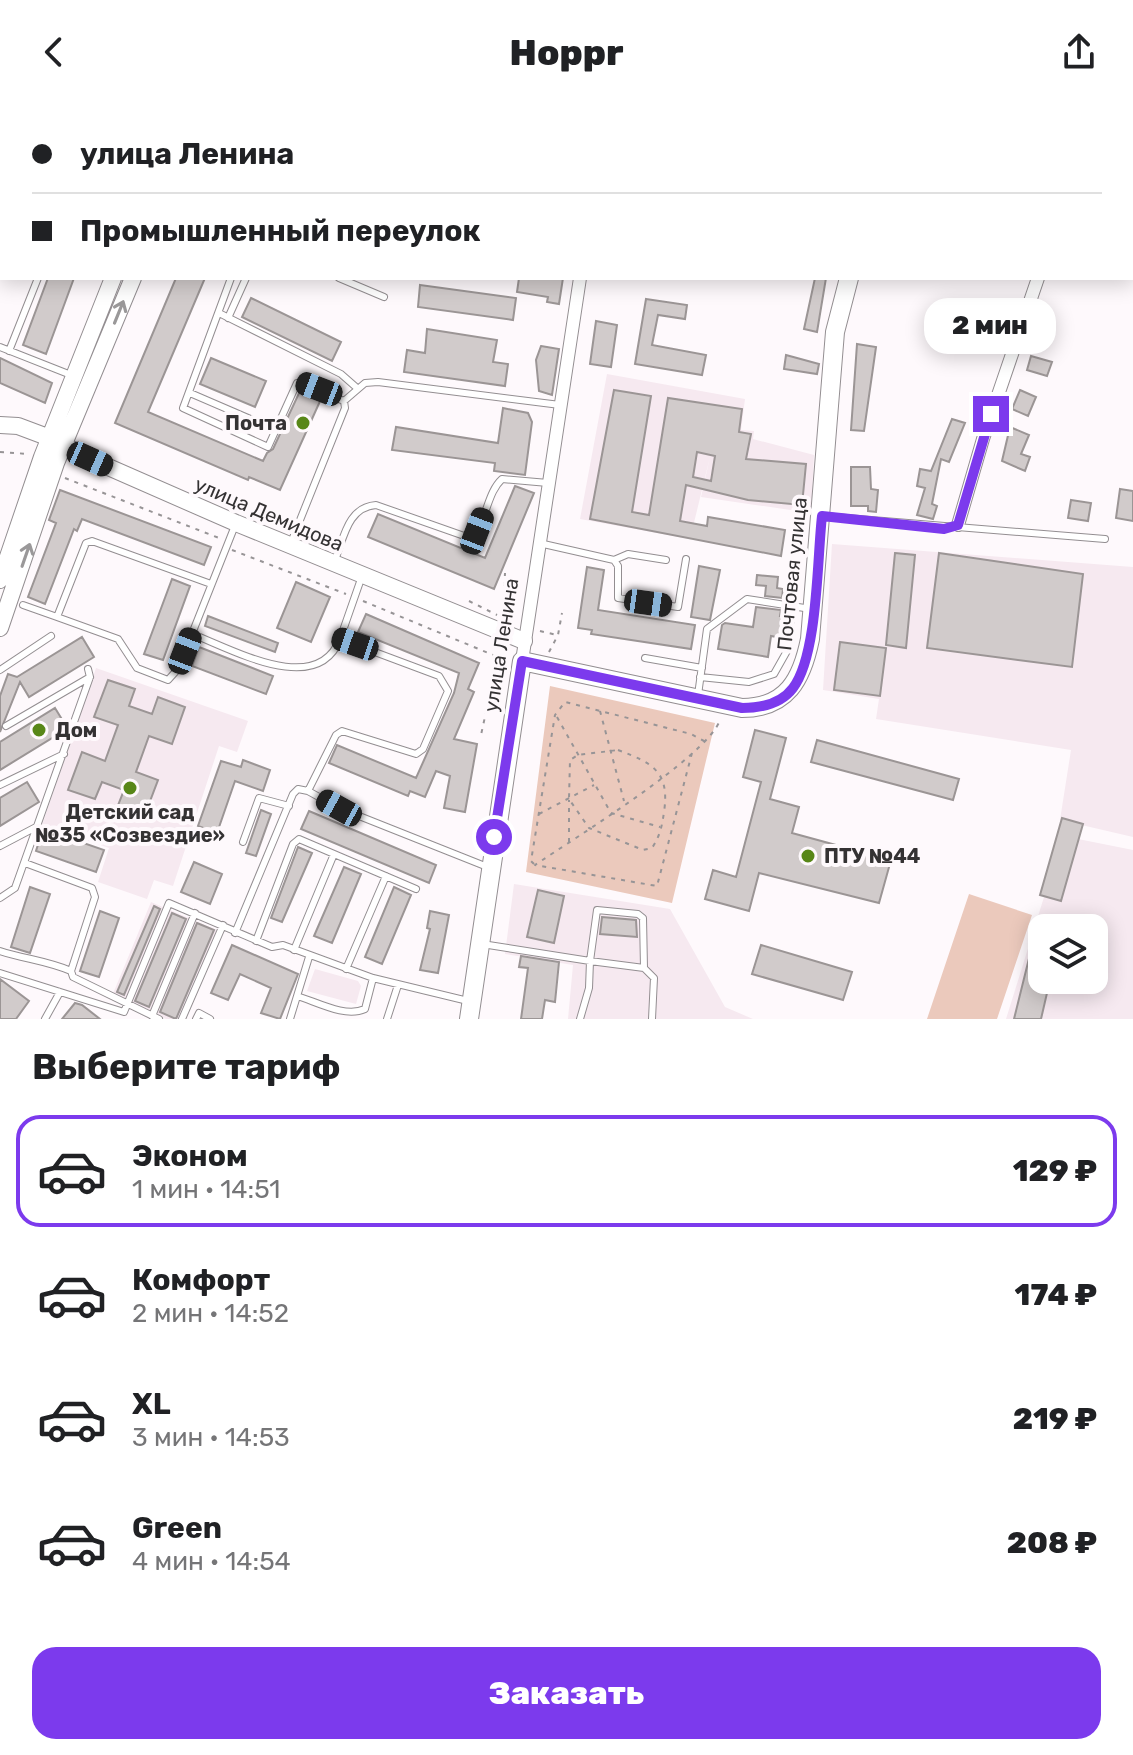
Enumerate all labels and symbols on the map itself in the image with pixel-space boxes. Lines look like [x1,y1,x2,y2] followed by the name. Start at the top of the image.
[925,298,1057,354] callout: 2 мин
[113,300,127,325] one-way arrow
[292,369,346,409] car
[973,396,1009,432] route end
[225,411,287,435] place label: Почта
[294,414,312,432] marker: Почта
[63,438,117,480] car
[191,472,347,556] street label: улица Демидова
[772,496,812,652] street label: Почтовая улица
[457,504,497,558] car
[19,542,34,567] one-way arrow
[479,576,523,714] street label: улица Ленина
[623,588,673,618] car
[165,624,205,678] car
[328,625,382,663] car
[55,718,97,742] place label: Дом
[30,721,48,739] marker: Дом
[121,779,139,797] marker: Детский сад №35 «Созвездие»
[312,786,366,830] car
[35,800,225,847] place label: Детский сад №35 «Созвездие»
[476,819,512,855] route start
[824,844,921,868] place label: ПТУ №44
[799,847,817,865] marker: ПТУ №44

